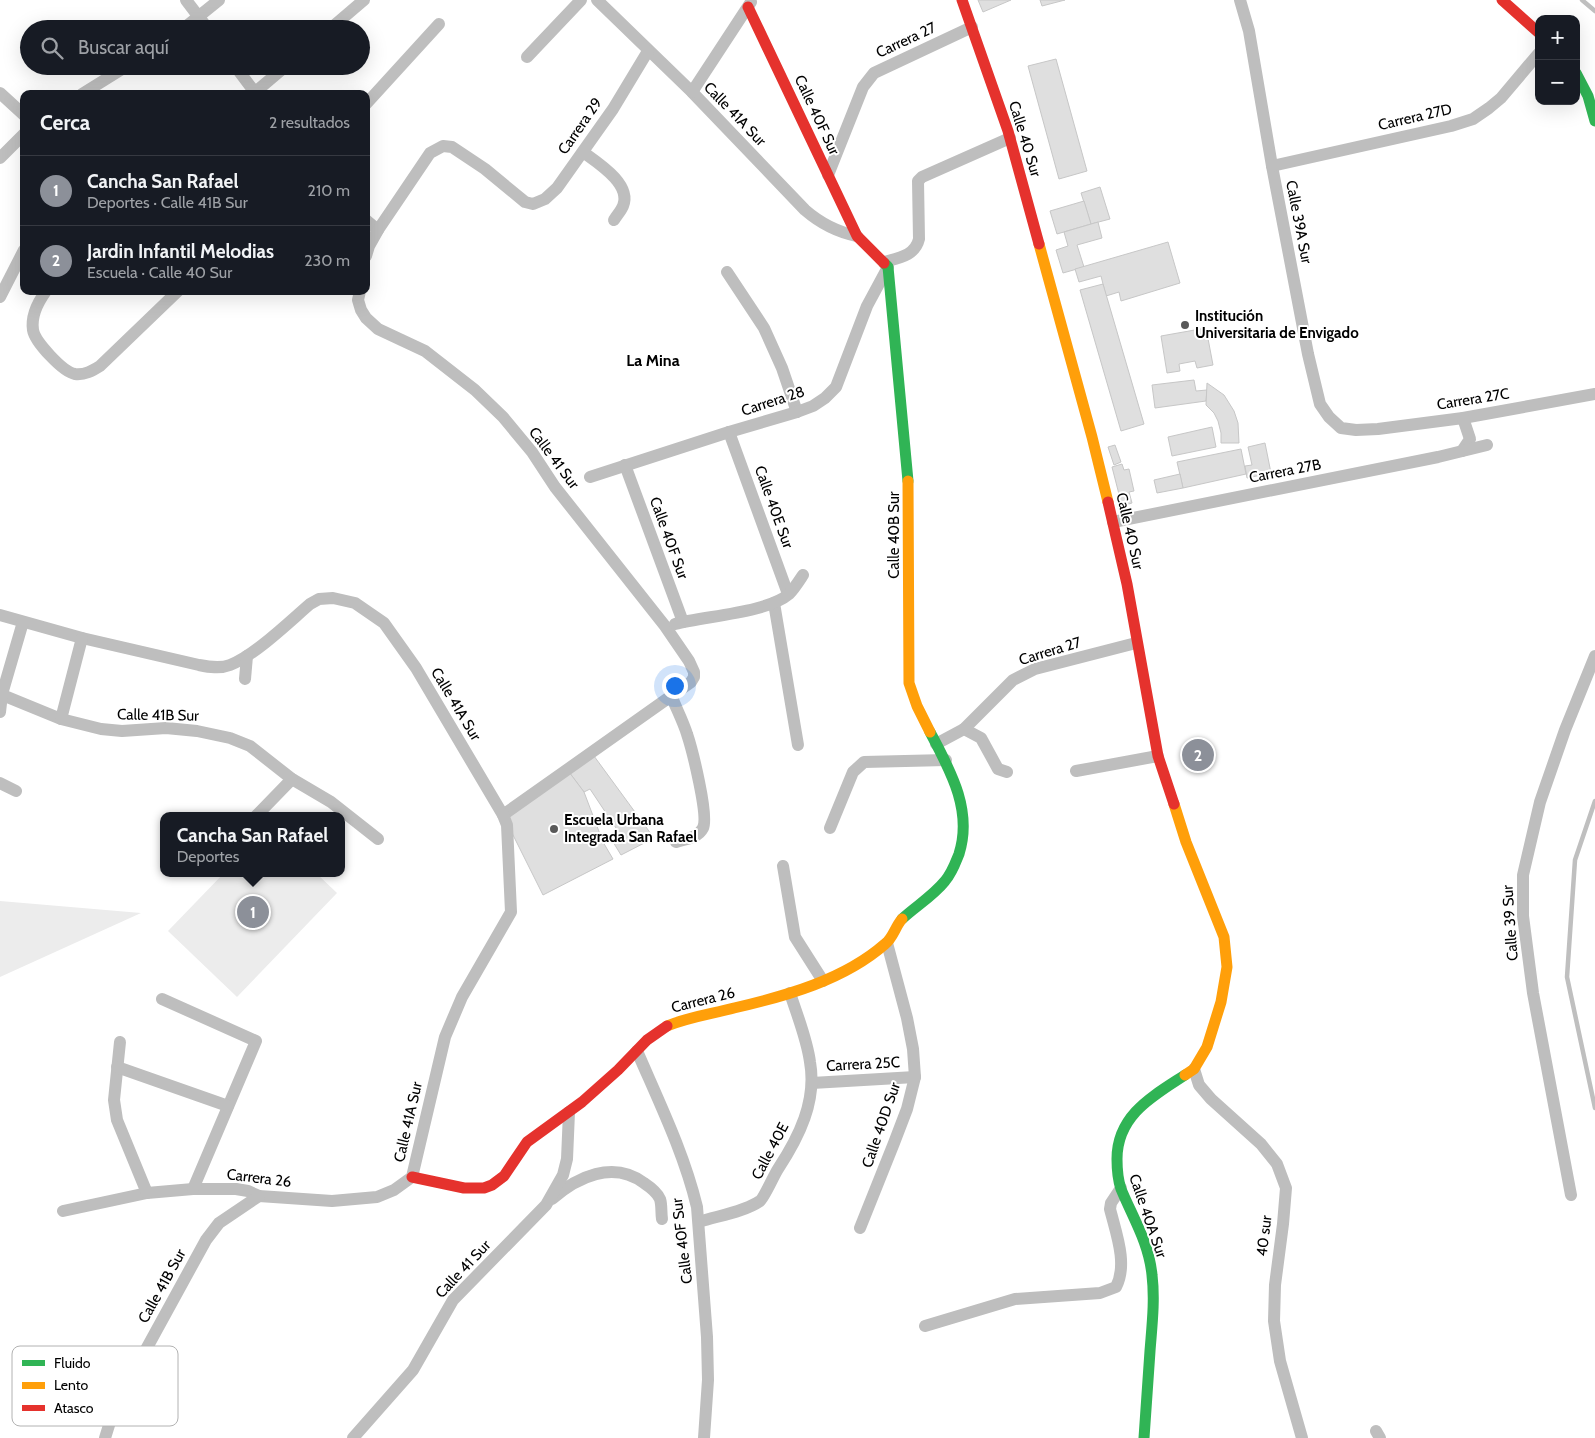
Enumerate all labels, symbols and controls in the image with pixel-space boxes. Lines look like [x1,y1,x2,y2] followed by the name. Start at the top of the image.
[1535,15,1580,105] map controls
[1535,15,1580,60] button: +
[873,18,939,62] street label: Carrera 27
[20,20,370,75] search box
[38,34,66,62] icon: search
[78,36,169,59] text: Buscar aquí
[1535,60,1580,105] button: −
[791,72,843,158] street label: Calle 40F Sur
[700,78,770,150] street label: Calle 41A Sur
[554,94,606,158] street label: Carrera 29
[1005,99,1045,179] street label: Calle 40 Sur
[1376,100,1454,134] street label: Carrera 27D
[40,110,90,135] text: Cerca
[269,113,350,132] text: 2 resultados
[87,170,238,193] text: Cancha San Rafael
[1282,179,1316,266] street label: Calle 39A Sur
[53,181,59,200] text: 1
[308,181,350,200] text: 210 m
[87,193,248,212] text: Deportes · Calle 41B Sur
[87,240,274,263] text: Jardin Infantil Melodias
[52,251,60,270] text: 2
[304,251,350,270] text: 230 m
[87,263,232,282] text: Escuela · Calle 40 Sur
[1195,307,1359,342] place label: Institución Universitaria de Envigado
[1179,319,1191,331] marker: Institución Universitaria de Envigado
[626,351,680,370] district label: La Mina
[739,382,807,420] street label: Carrera 28
[1435,384,1511,414] street label: Carrera 27C
[525,424,583,493] street label: Calle 41 Sur
[1247,455,1323,487] street label: Carrera 27B
[751,463,797,551] street label: Calle 40E Sur
[885,491,903,579] street label: Calle 40B Sur
[1112,491,1148,571] street label: Calle 40 Sur
[646,494,692,582] street label: Calle 40F Sur
[1017,633,1084,669] street label: Carrera 27
[427,664,485,744] street label: Calle 41A Sur
[662,673,688,699] your location
[117,705,199,725] street label: Calle 41B Sur
[1182,736,1214,774] pin: 2
[564,811,697,846] place label: Escuela Urbana Integrada San Rafael
[160,812,345,877] popup
[548,823,560,835] marker: Escuela Urbana Integrada San Rafael
[177,824,328,847] text: Cancha San Rafael
[177,847,239,866] text: Deportes
[1498,884,1522,961] street label: Calle 39 Sur
[237,893,269,931] pin: 1
[669,983,737,1017] street label: Carrera 26
[826,1053,900,1075] street label: Carrera 25C
[390,1080,426,1164] street label: Calle 41A Sur
[858,1080,904,1170] street label: Calle 40D Sur
[748,1119,792,1183] street label: Calle 40E
[226,1165,292,1191] street label: Carrera 26
[1125,1172,1171,1260] street label: Calle 40A Sur
[668,1197,696,1285] street label: Calle 40F Sur
[1253,1214,1275,1258] street label: 40 sur
[432,1236,495,1302] street label: Calle 41 Sur
[134,1246,190,1326] street label: Calle 41B Sur
[12,1346,178,1426] legend
[54,1354,91,1372] text: Fluido
[54,1376,88,1394] text: Lento
[54,1399,94,1417] text: Atasco

